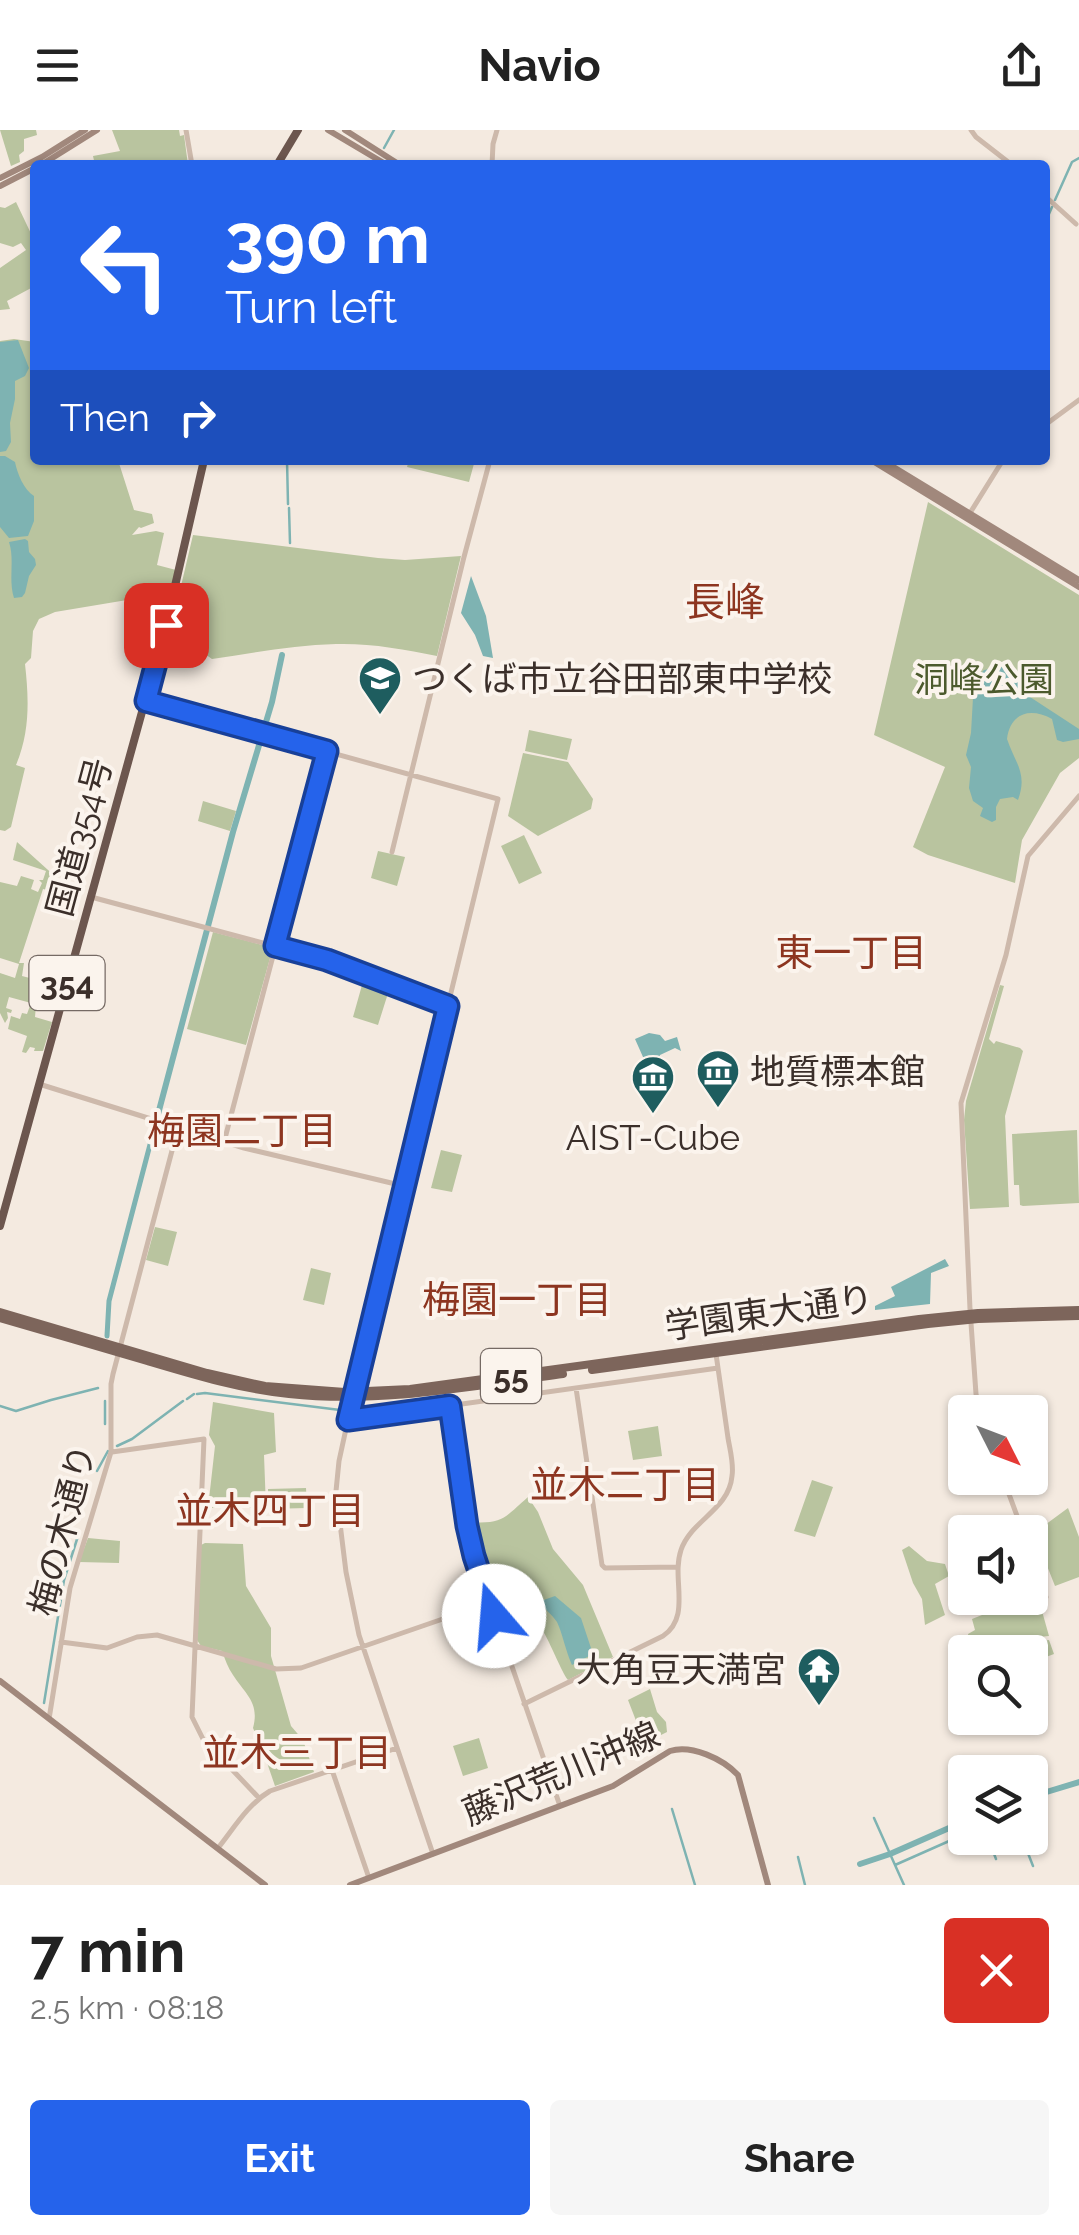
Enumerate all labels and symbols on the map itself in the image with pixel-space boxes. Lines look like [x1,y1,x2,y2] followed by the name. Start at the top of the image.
[685,578,765,625] district label: 長峰
[124,583,209,668] pin
[357,655,403,716] school or university icon: つくば市立谷田部東中学校
[412,658,832,699] place label: つくば市立谷田部東中学校
[914,659,1054,700] park label: 洞峰公園
[38,754,120,920] street label: 国道354号
[775,930,927,975] district label: 東一丁目
[30,956,104,1010] road number: 354
[695,1048,741,1109] museum icon: 地質標本館
[750,1051,925,1092] place label: 地質標本館
[630,1054,676,1115] museum icon: AIST-Cube
[147,1108,337,1153] district label: 梅園二丁目
[566,1117,740,1158] place label: AIST-Cube
[422,1277,612,1322] district label: 梅園一丁目
[662,1277,876,1347] street label: 学園東大通り
[481,1349,541,1403] road number: 55
[948,1395,1048,1495] north arrow
[21,1440,103,1620] street label: 梅の木通り
[530,1462,720,1507] district label: 並木二丁目
[175,1488,365,1533] district label: 並木四丁目
[442,1564,546,1668] position arrow
[796,1646,842,1707] temple icon: 大角豆天満宮
[576,1649,786,1690] place label: 大角豆天満宮
[456,1713,666,1833] street label: 藤沢荒川沖線
[202,1730,392,1775] district label: 並木三丁目

